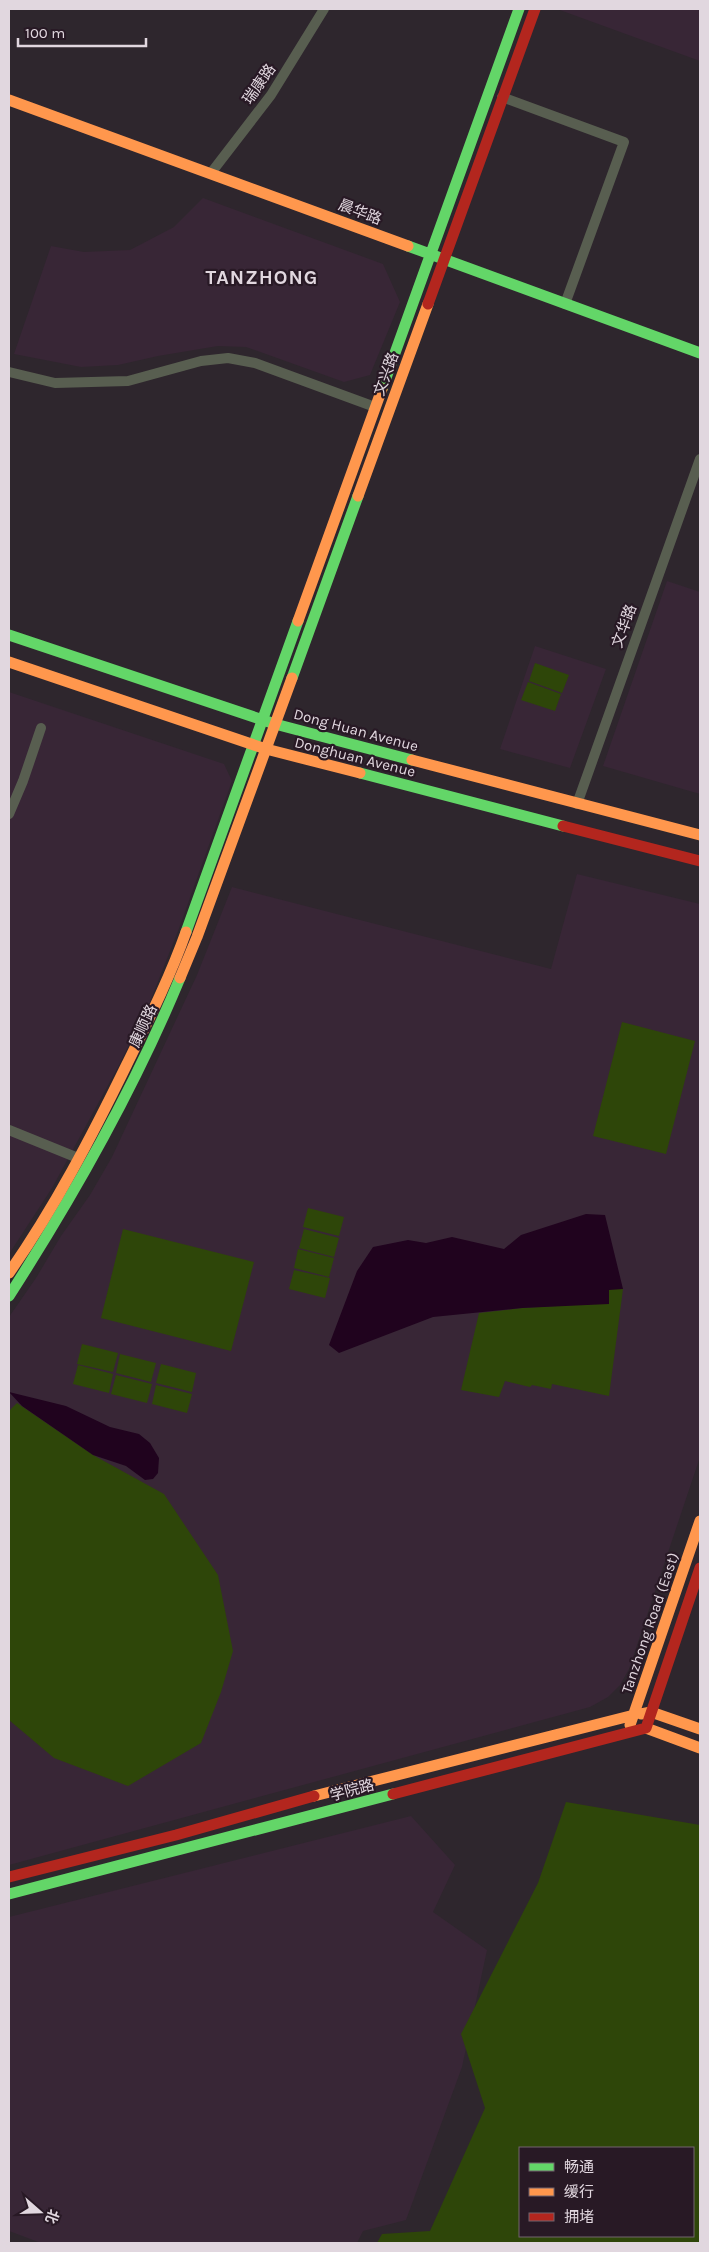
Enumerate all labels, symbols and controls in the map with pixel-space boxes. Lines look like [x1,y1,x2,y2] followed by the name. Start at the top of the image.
[18,15,145,47] scale bar
[25,24,65,42] text: 100 m
[239,60,279,108] street label: 瑞康路
[336,196,384,228] street label: 晨华路
[206,266,318,289] district label: TANZHONG
[370,350,402,398] street label: 文兴路
[608,602,640,650] street label: 文华路
[292,705,420,755] street label: Dong Huan Avenue
[293,733,417,781] street label: Donghuan Avenue
[125,1002,161,1050] street label: 康顺路
[617,1550,683,1696] street label: Tanzhong Road (East)
[328,1775,376,1805] street label: 学院路
[519,2147,694,2237] legend
[564,2158,594,2176] text: 畅通
[564,2183,594,2201] text: 缓行
[15,2187,65,2237] north arrow
[41,2207,62,2226] text: 北
[564,2208,594,2226] text: 拥堵

